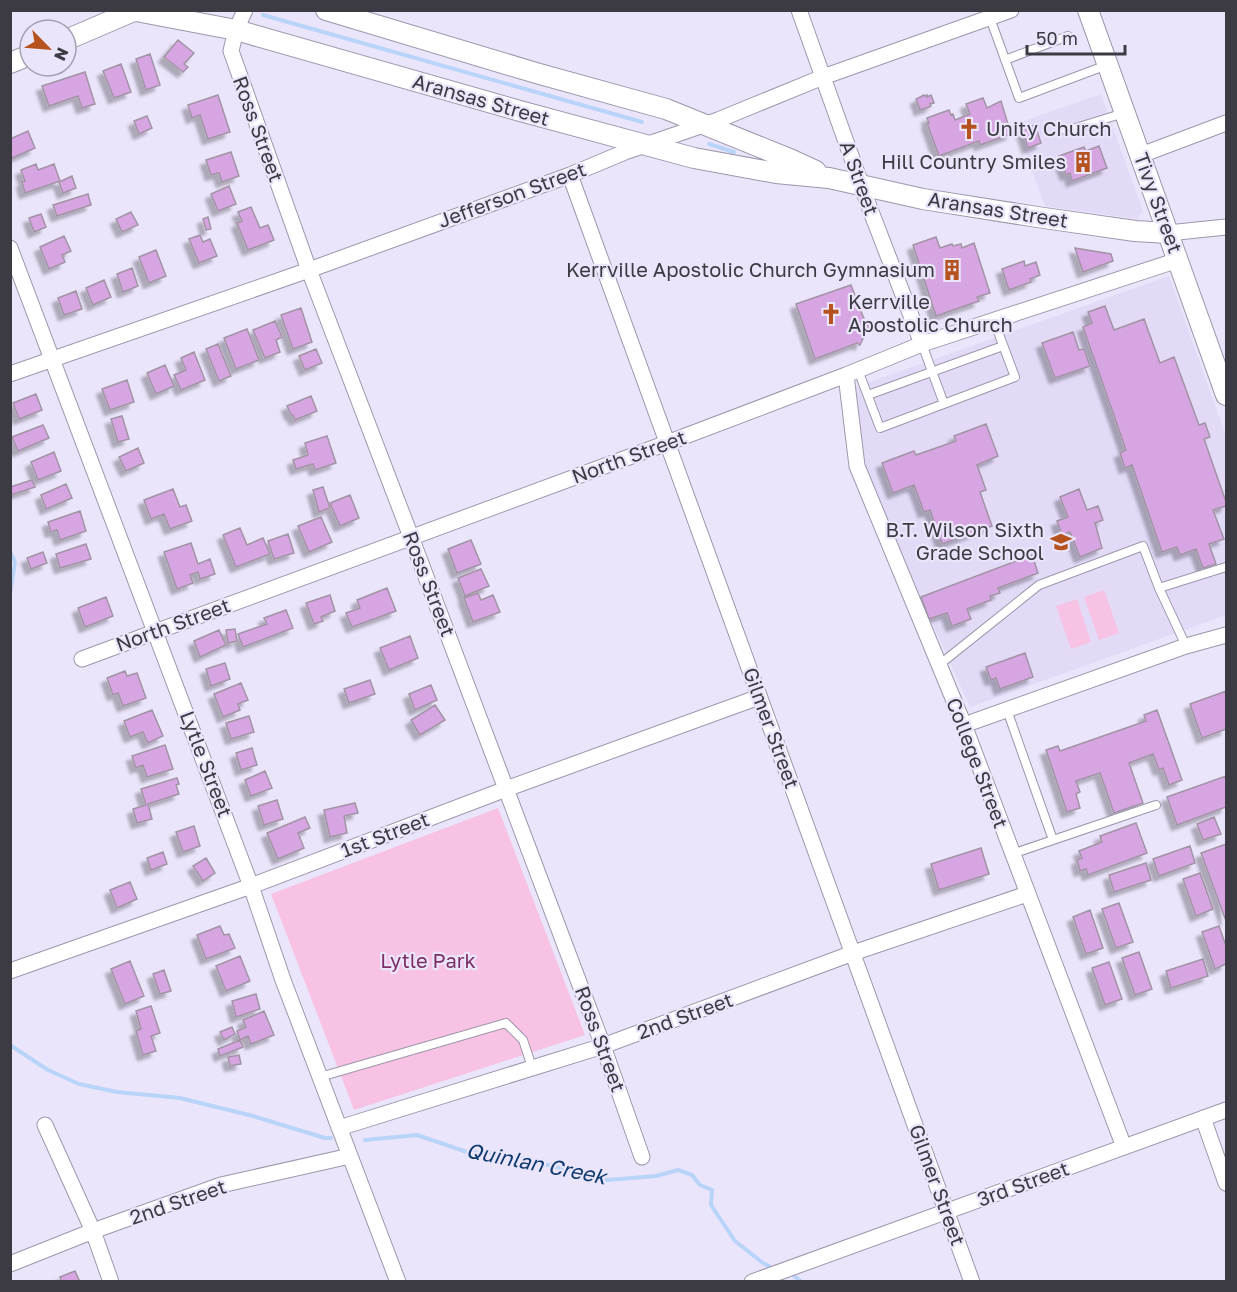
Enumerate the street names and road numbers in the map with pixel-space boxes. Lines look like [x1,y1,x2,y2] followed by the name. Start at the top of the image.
[410,68,553,130] street label: Aransas Street
[229,72,289,185] street label: Ross Street
[835,137,884,218] street label: A Street
[1130,149,1188,256] street label: Tivy Street
[434,156,589,232] street label: Jefferson Street
[926,186,1070,232] street label: Aransas Street
[568,424,689,488] street label: North Street
[399,528,461,640] street label: Ross Street
[112,592,233,656] street label: North Street
[739,664,805,792] street label: Gilmer Street
[942,694,1014,831] street label: College Street
[176,707,238,820] street label: Lytle Street
[337,806,432,862] street label: 1st Street
[571,982,631,1095] street label: Ross Street
[633,987,736,1044] street label: 2nd Street
[905,1121,971,1249] street label: Gilmer Street
[974,1155,1072,1211] street label: 3rd Street
[126,1173,229,1229] street label: 2nd Street

